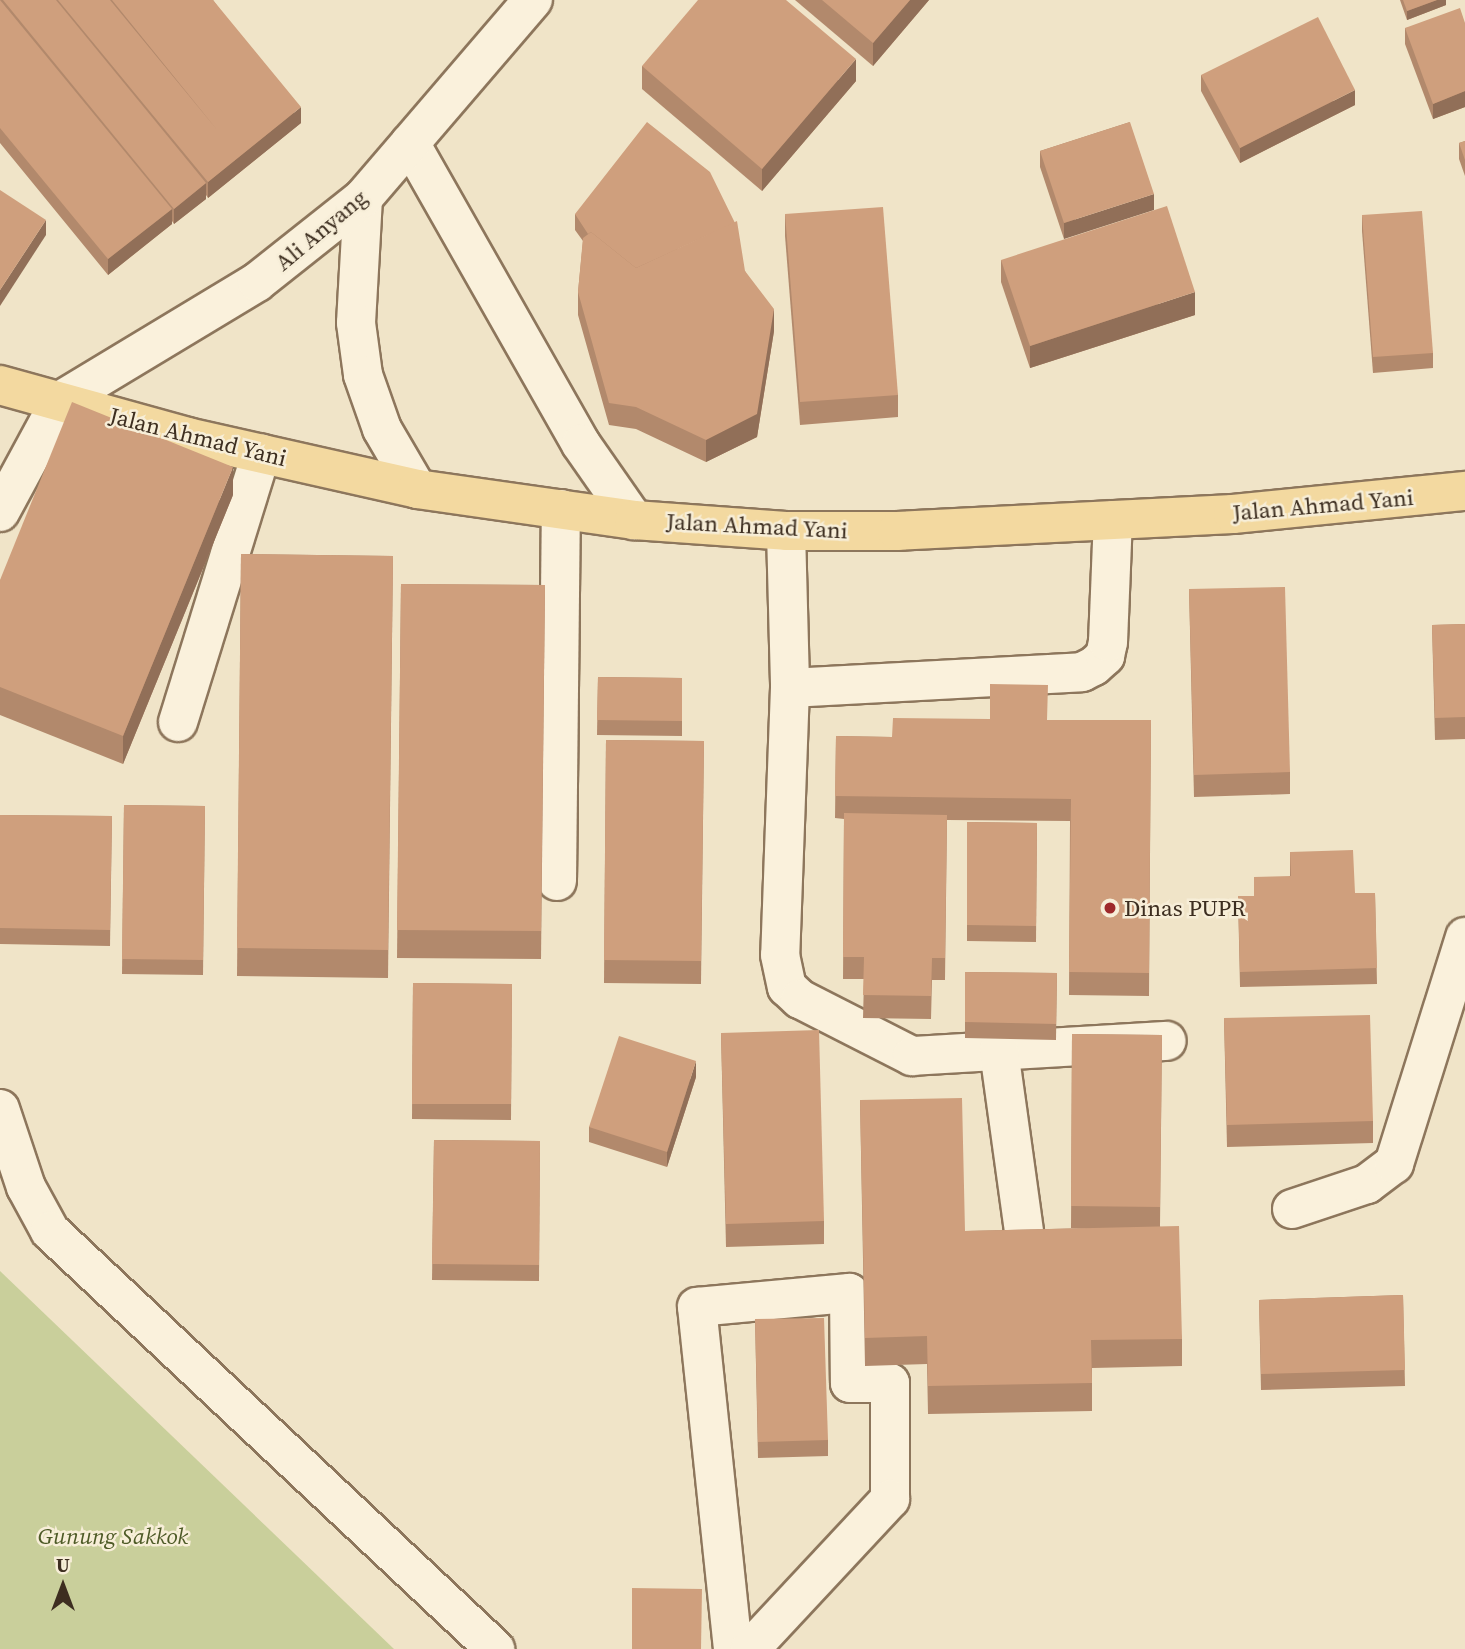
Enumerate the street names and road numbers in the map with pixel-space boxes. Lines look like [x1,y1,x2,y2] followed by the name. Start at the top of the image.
[269,184,373,276] street label: Ali Anyang
[106,402,290,472] street label: Jalan Ahmad Yani
[1231,483,1415,527] street label: Jalan Ahmad Yani
[665,507,849,545] street label: Jalan Ahmad Yani

